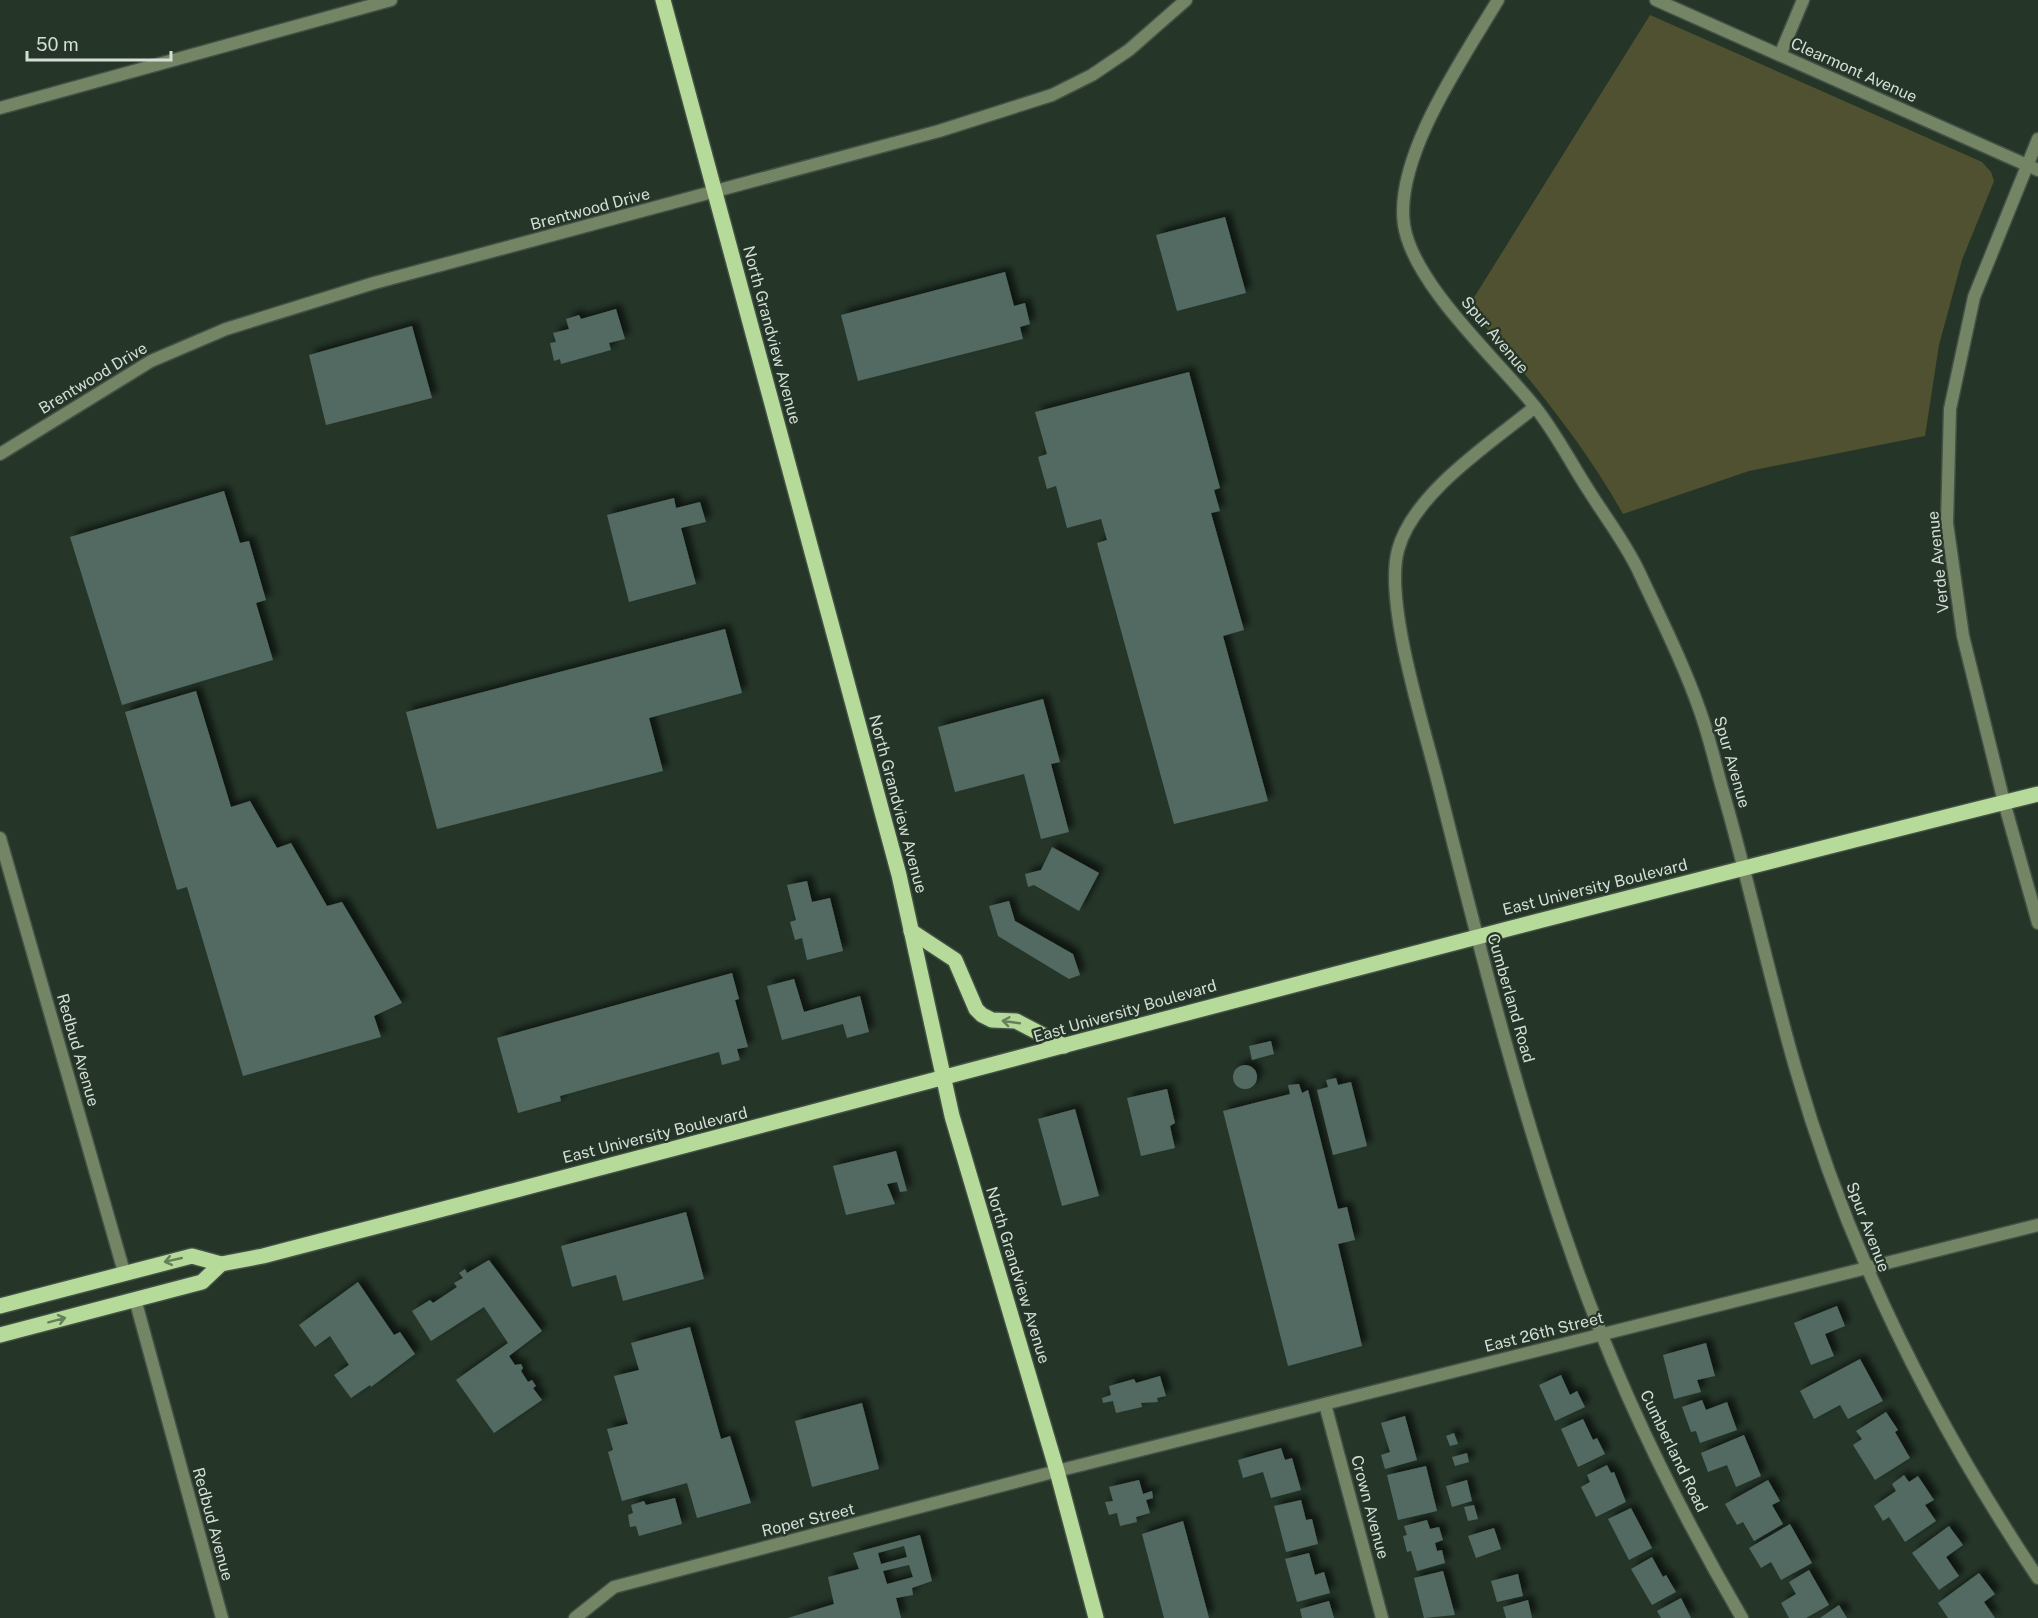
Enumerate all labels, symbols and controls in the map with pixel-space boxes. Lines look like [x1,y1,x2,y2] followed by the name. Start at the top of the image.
[27,24,171,62] scale bar
[36,34,79,55] text: 50 m
[1788,34,1920,106] street label: Clearmont Avenue
[528,184,652,234] street label: Brentwood Drive
[739,244,805,426] street label: North Grandview Avenue
[1457,293,1533,377] street label: Spur Avenue
[35,338,151,418] street label: Brentwood Drive
[1923,510,1953,614] street label: Verde Avenue
[865,713,931,895] street label: North Grandview Avenue
[1710,714,1754,810] street label: Spur Avenue
[1501,855,1689,919] street label: East University Boulevard
[1483,931,1539,1065] street label: Cumberland Road
[1031,976,1219,1046] street label: East University Boulevard
[53,991,103,1109] street label: Redbud Avenue
[1002,1017,1022,1028] one-way arrow
[561,1103,749,1167] street label: East University Boulevard
[1842,1179,1894,1275] street label: Spur Avenue
[982,1184,1054,1366] street label: North Grandview Avenue
[164,1255,183,1267] one-way arrow
[1482,1308,1606,1356] street label: East 26th Street
[47,1314,66,1325] one-way arrow
[1636,1387,1712,1515] street label: Cumberland Road
[1347,1453,1393,1561] street label: Crown Avenue
[189,1465,237,1583] street label: Redbud Avenue
[760,1499,856,1541] street label: Roper Street

